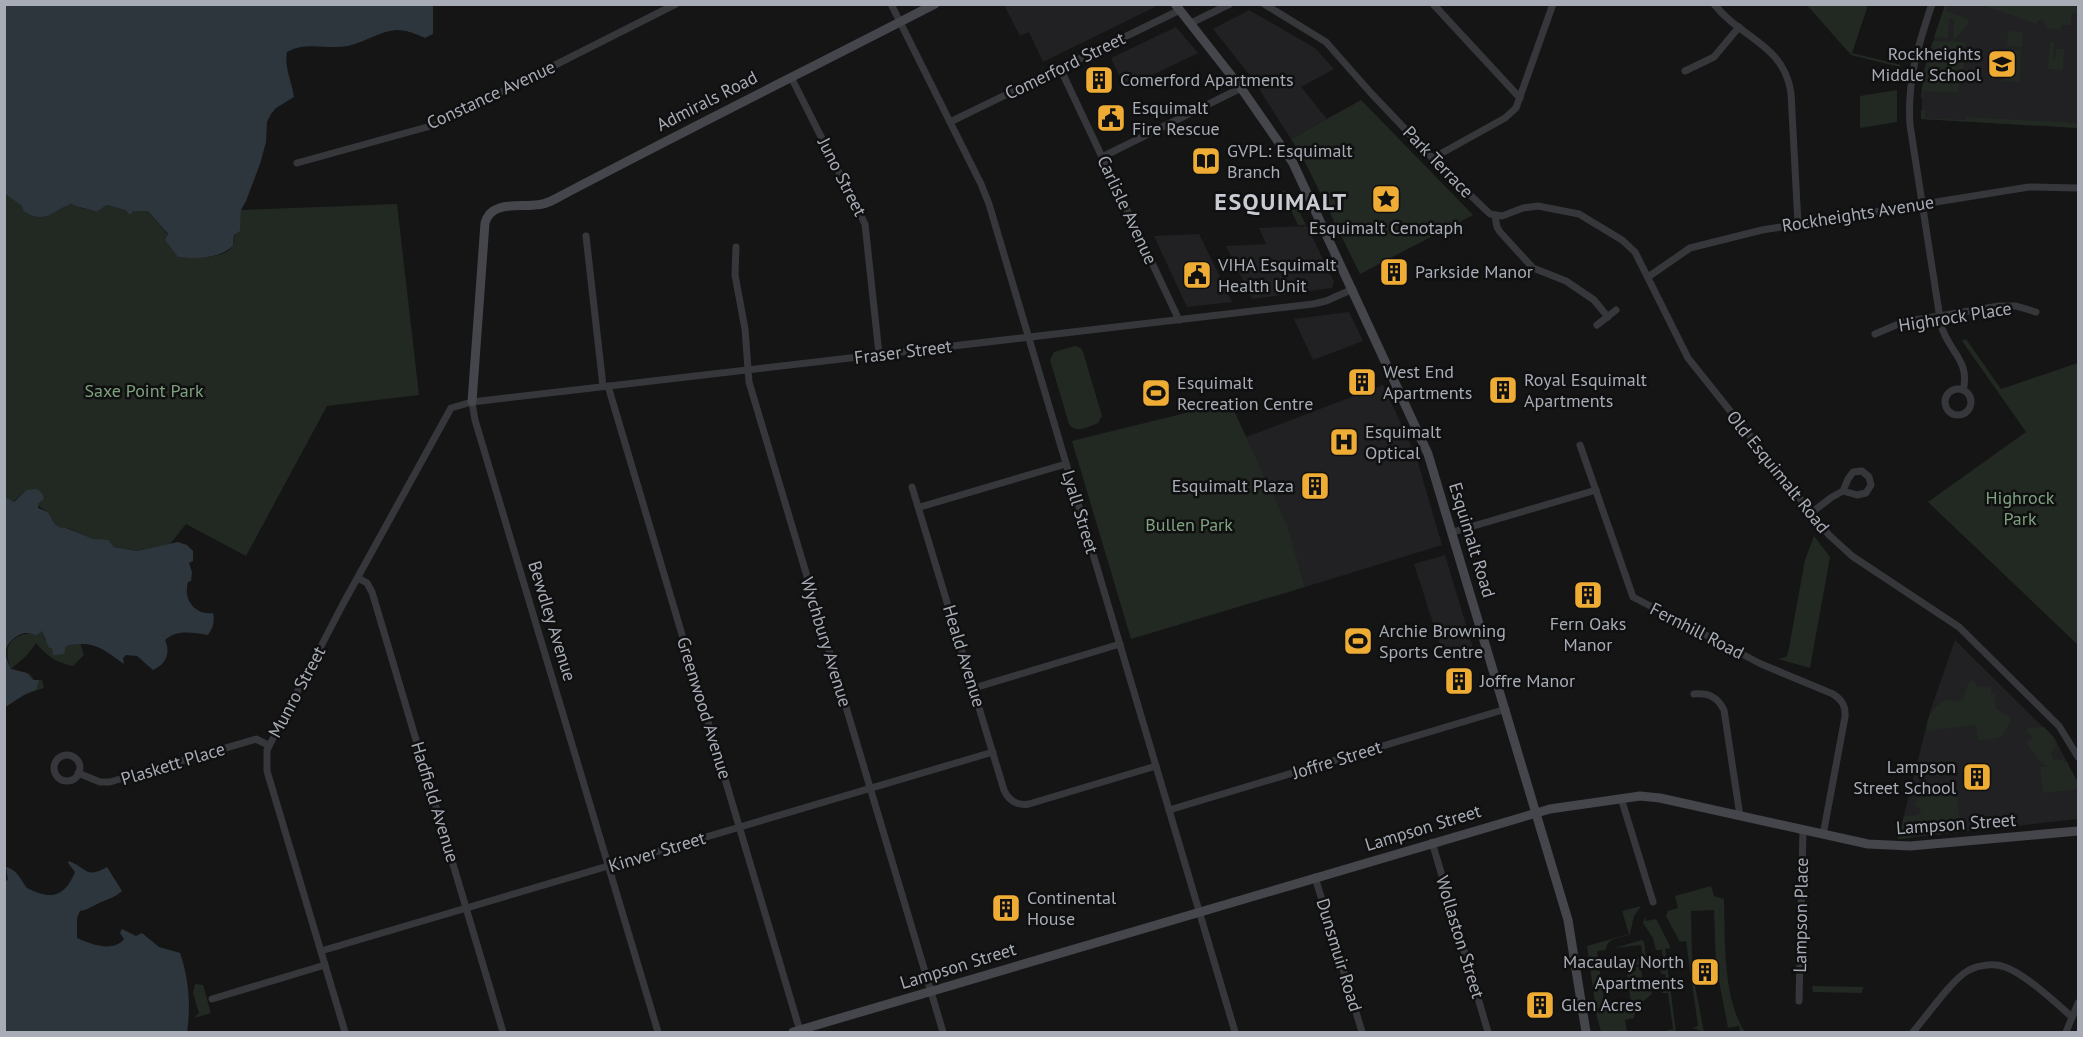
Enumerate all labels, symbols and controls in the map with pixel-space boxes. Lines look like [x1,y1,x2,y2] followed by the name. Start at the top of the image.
[1001,27,1129,105] street label: Comerford Street
[1871,42,1982,86] place label: Rockheights Middle School
[1986,48,2018,80] school or university icon: Rockheights Middle School
[423,55,559,134] street label: Constance Avenue
[1083,64,1115,96] building icon: Comerford Apartments
[652,65,761,136] street label: Admirals Road
[1120,68,1294,91] place label: Comerford Apartments
[1132,96,1220,140] place label: Esquimalt Fire Rescue
[1095,102,1127,134] public building icon: Esquimalt Fire Rescue
[1398,121,1478,203] street label: Park Terrace
[812,133,872,220] street label: Juno Street
[1227,139,1353,183] place label: GVPL: Esquimalt Branch
[1190,145,1222,177] library icon: GVPL: Esquimalt Branch
[1092,152,1163,268] street label: Carlisle Avenue
[1370,183,1402,215] place icon: Esquimalt Cenotaph
[1214,186,1348,217] district label: ESQUIMALT
[1780,190,1936,237] street label: Rockheights Avenue
[1309,216,1463,239] place label: Esquimalt Cenotaph
[1217,253,1336,297] place label: VIHA Esquimalt Health Unit
[1378,256,1410,288] building icon: Parkside Manor
[1181,259,1213,291] public building icon: VIHA Esquimalt Health Unit
[1415,260,1533,283] place label: Parkside Manor
[1897,296,2013,337] street label: Highrock Place
[853,334,953,369] street label: Fraser Street
[1383,360,1472,404] place label: West End Apartments
[1346,366,1378,398] building icon: West End Apartments
[1524,368,1647,412] place label: Royal Esquimalt Apartments
[1177,371,1313,415] place label: Esquimalt Recreation Centre
[1487,374,1519,406] building icon: Royal Esquimalt Apartments
[1140,377,1172,409] sports icon: Esquimalt Recreation Centre
[84,379,204,402] park label: Saxe Point Park
[1722,406,1835,538] street label: Old Esquimalt Road
[1365,420,1441,464] place label: Esquimalt Optical
[1328,426,1360,458] hospital icon: Esquimalt Optical
[1057,467,1104,556] street label: Lyall Street
[1299,470,1331,502] building icon: Esquimalt Plaza
[1172,474,1294,497] place label: Esquimalt Plaza
[1444,479,1501,600] street label: Esquimalt Road
[1986,486,2055,530] park label: Highrock Park
[1145,513,1233,536] park label: Bullen Park
[523,558,582,684] street label: Bewdley Avenue
[796,574,857,710] street label: Wychbury Avenue
[1572,579,1604,611] building icon: Fern Oaks Manor
[1646,597,1748,664] street label: Fernhill Road
[938,602,991,710] street label: Heald Avenue
[1550,612,1626,656] place label: Fern Oaks Manor
[1379,619,1506,663] place label: Archie Browning Sports Centre
[1342,625,1374,657] sports icon: Archie Browning Sports Centre
[672,634,737,782] street label: Greenwood Avenue
[263,642,330,741] street label: Munro Street
[1443,665,1475,697] building icon: Joffre Manor
[1479,669,1575,692] place label: Joffre Manor
[1288,735,1384,784] street label: Joffre Street
[118,737,228,790] street label: Plaskett Place
[406,739,465,865] street label: Hadfield Avenue
[1853,755,1957,799] place label: Lampson Street School
[1961,761,1993,793] building icon: Lampson Street School
[1362,799,1484,856] street label: Lampson Street
[1895,808,2017,839] street label: Lampson Street
[606,826,708,877] street label: Kinver Street
[1788,857,1813,973] street label: Lampson Place
[1431,873,1490,1001] street label: Wollaston Street
[1027,886,1117,930] place label: Continental House
[990,892,1022,924] building icon: Continental House
[1311,896,1368,1014] street label: Dunsmuir Road
[897,937,1019,994] street label: Lampson Street
[1563,950,1684,994] place label: Macaulay North Apartments
[1689,956,1721,988] building icon: Macaulay North Apartments
[1524,989,1556,1021] building icon: Glen Acres
[1561,993,1642,1016] place label: Glen Acres

